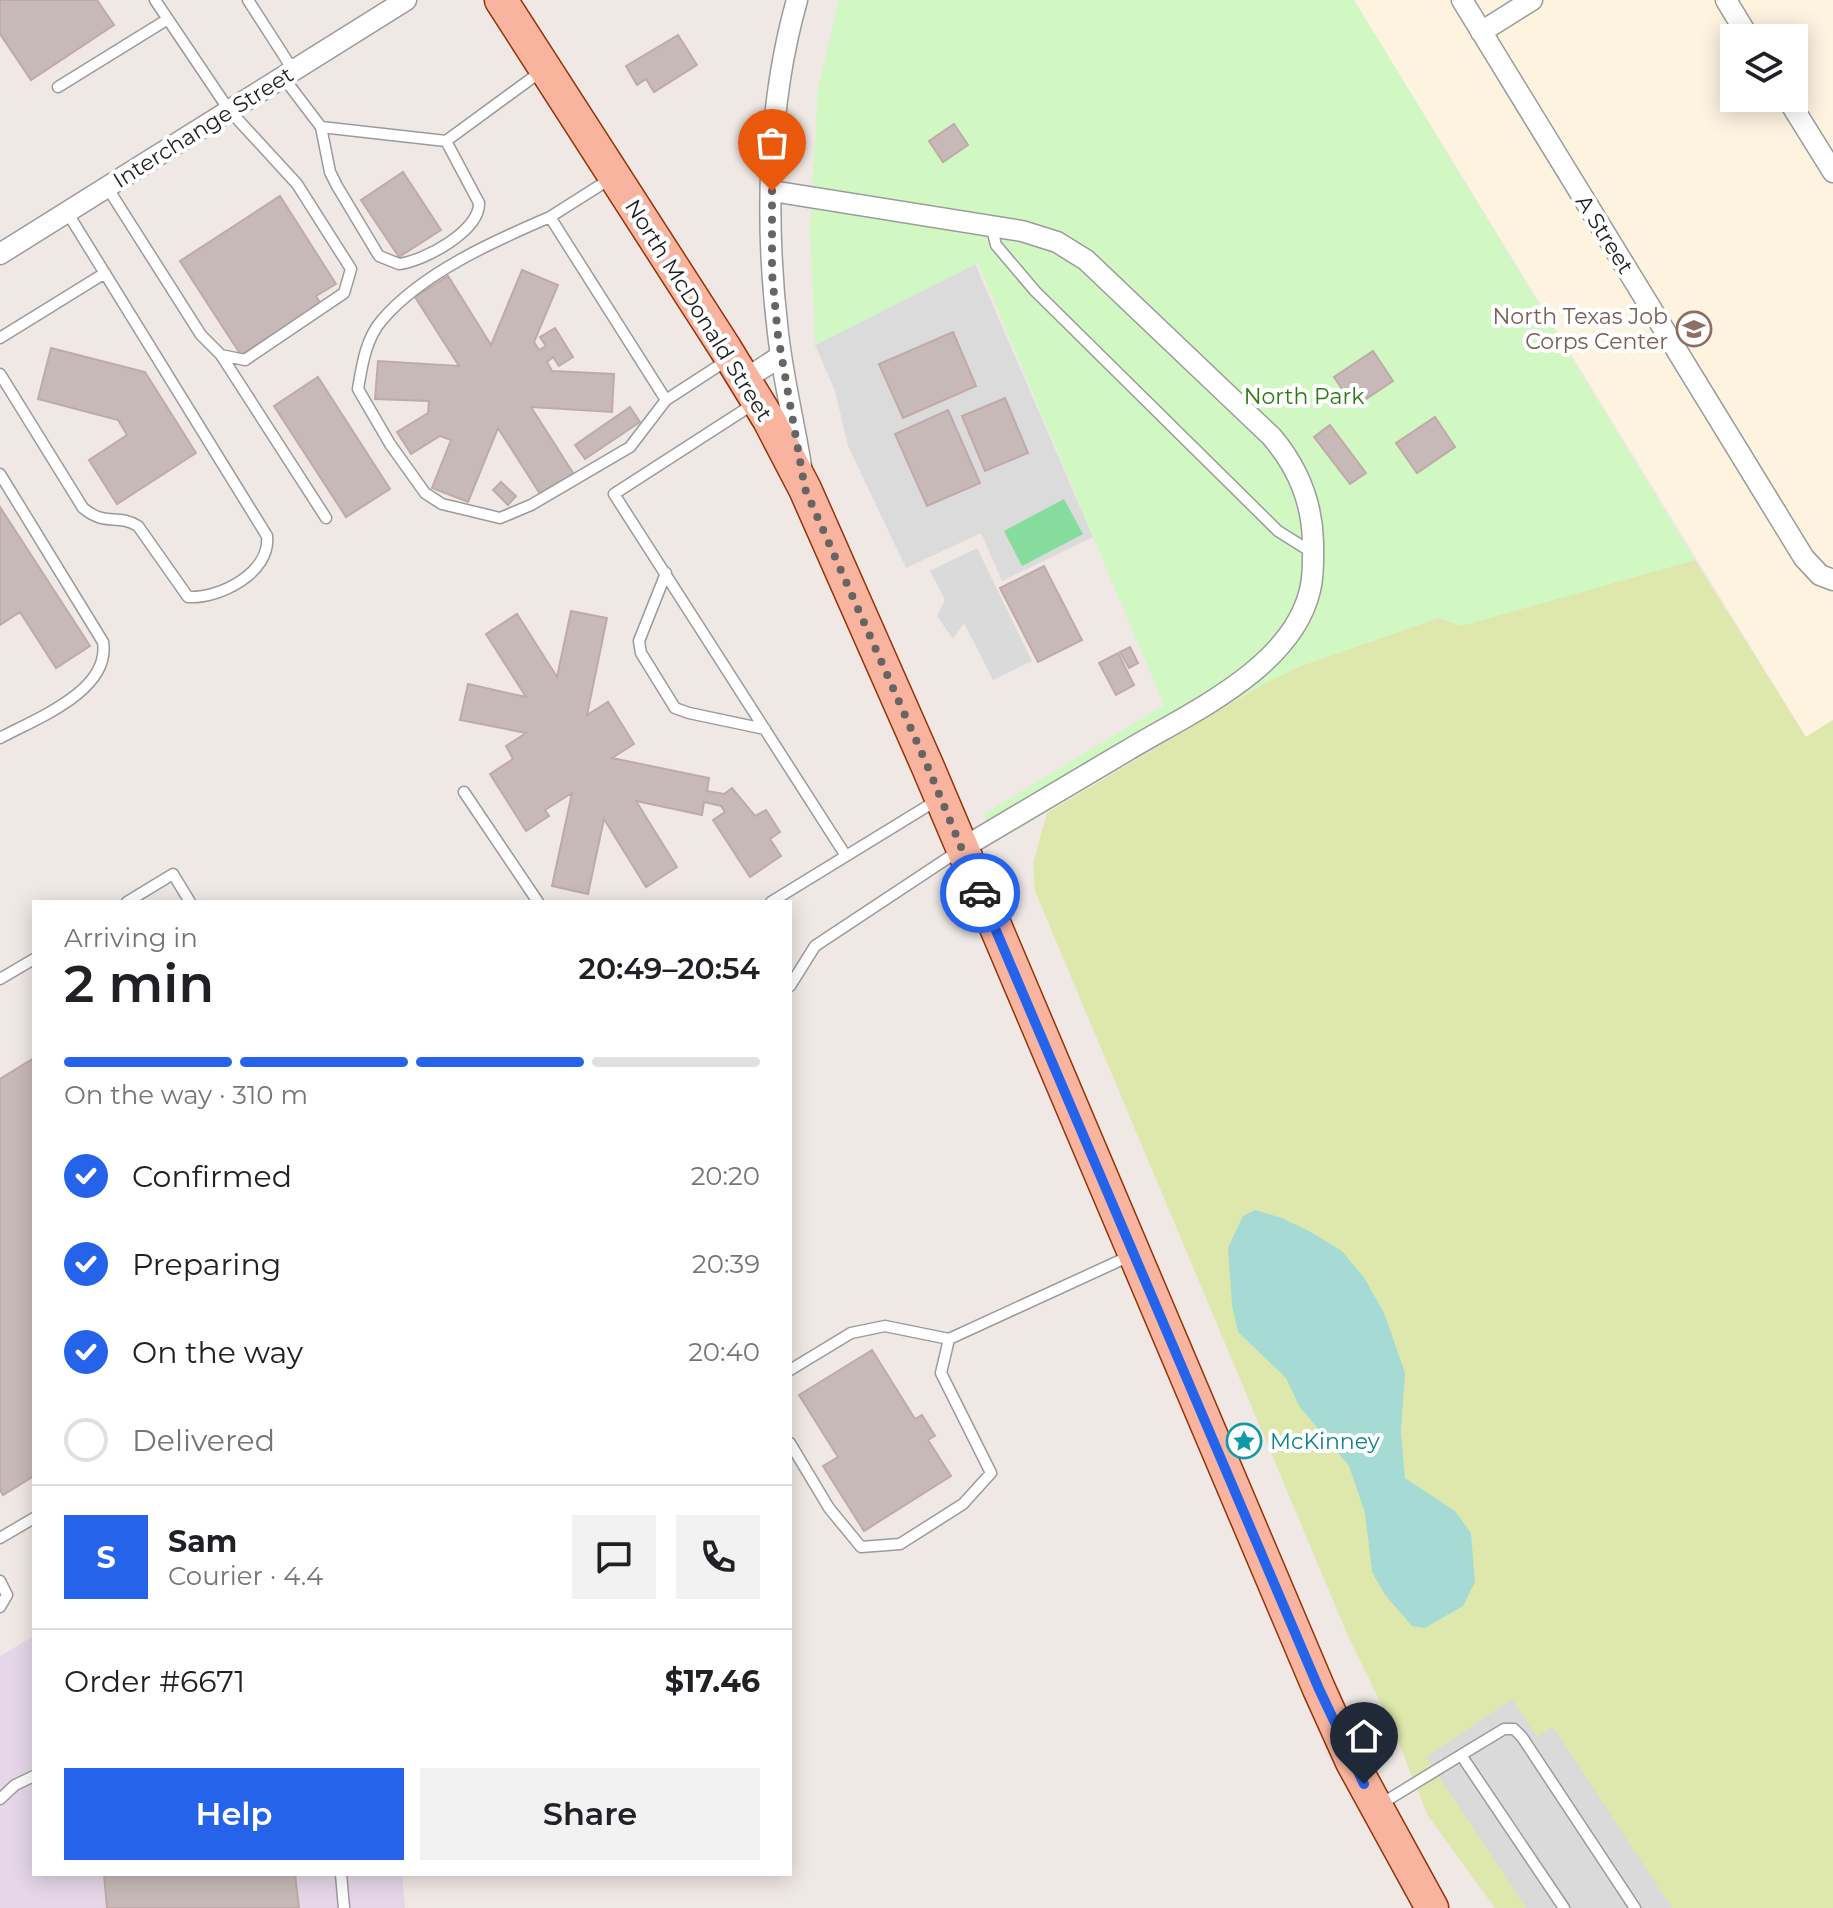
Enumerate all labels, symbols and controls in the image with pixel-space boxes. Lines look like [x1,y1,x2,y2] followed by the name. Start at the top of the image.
[1720,24,1808,112] map controls
[1720,24,1808,112] button: layers
[108,61,298,194] street label: Interchange Street
[738,109,806,191] pin
[750,121,794,165] icon: bag
[1570,190,1639,279] street label: A Street
[619,194,778,426] street label: North McDonald Street
[1492,303,1668,355] place label: North Texas Job Corps Center
[1675,310,1713,348] school or university icon: North Texas Job Corps Center
[1244,383,1365,410] park label: North Park
[940,853,1020,933] courier
[958,871,1002,915] icon: car
[64,922,198,954] text: Arriving in
[578,950,760,987] text: 20:49–20:54
[64,952,214,1015] text: 2 min
[64,1079,308,1111] text: On the way · 310 m
[64,1154,108,1198] icon: check
[132,1158,292,1195] text: Confirmed
[691,1160,760,1192] text: 20:20
[64,1242,108,1286] icon: check
[132,1246,281,1283] text: Preparing
[692,1248,760,1280] text: 20:39
[64,1330,108,1374] icon: check
[132,1334,303,1371] text: On the way
[688,1336,760,1368] text: 20:40
[132,1422,275,1459] text: Delivered
[1225,1422,1263,1460] place icon: McKinney
[1270,1428,1380,1455] place label: McKinney
[572,1515,656,1599] button: chat
[676,1515,760,1599] button: phone
[168,1523,237,1560] text: Sam
[96,1539,116,1576] text: S
[168,1560,323,1592] text: Courier · 4.4
[64,1663,245,1700] text: Order #6671
[665,1663,760,1700] text: $17.46
[1330,1702,1398,1784] pin
[1342,1714,1386,1758] icon: home
[64,1768,404,1860] button: Help
[420,1768,760,1860] button: Share

